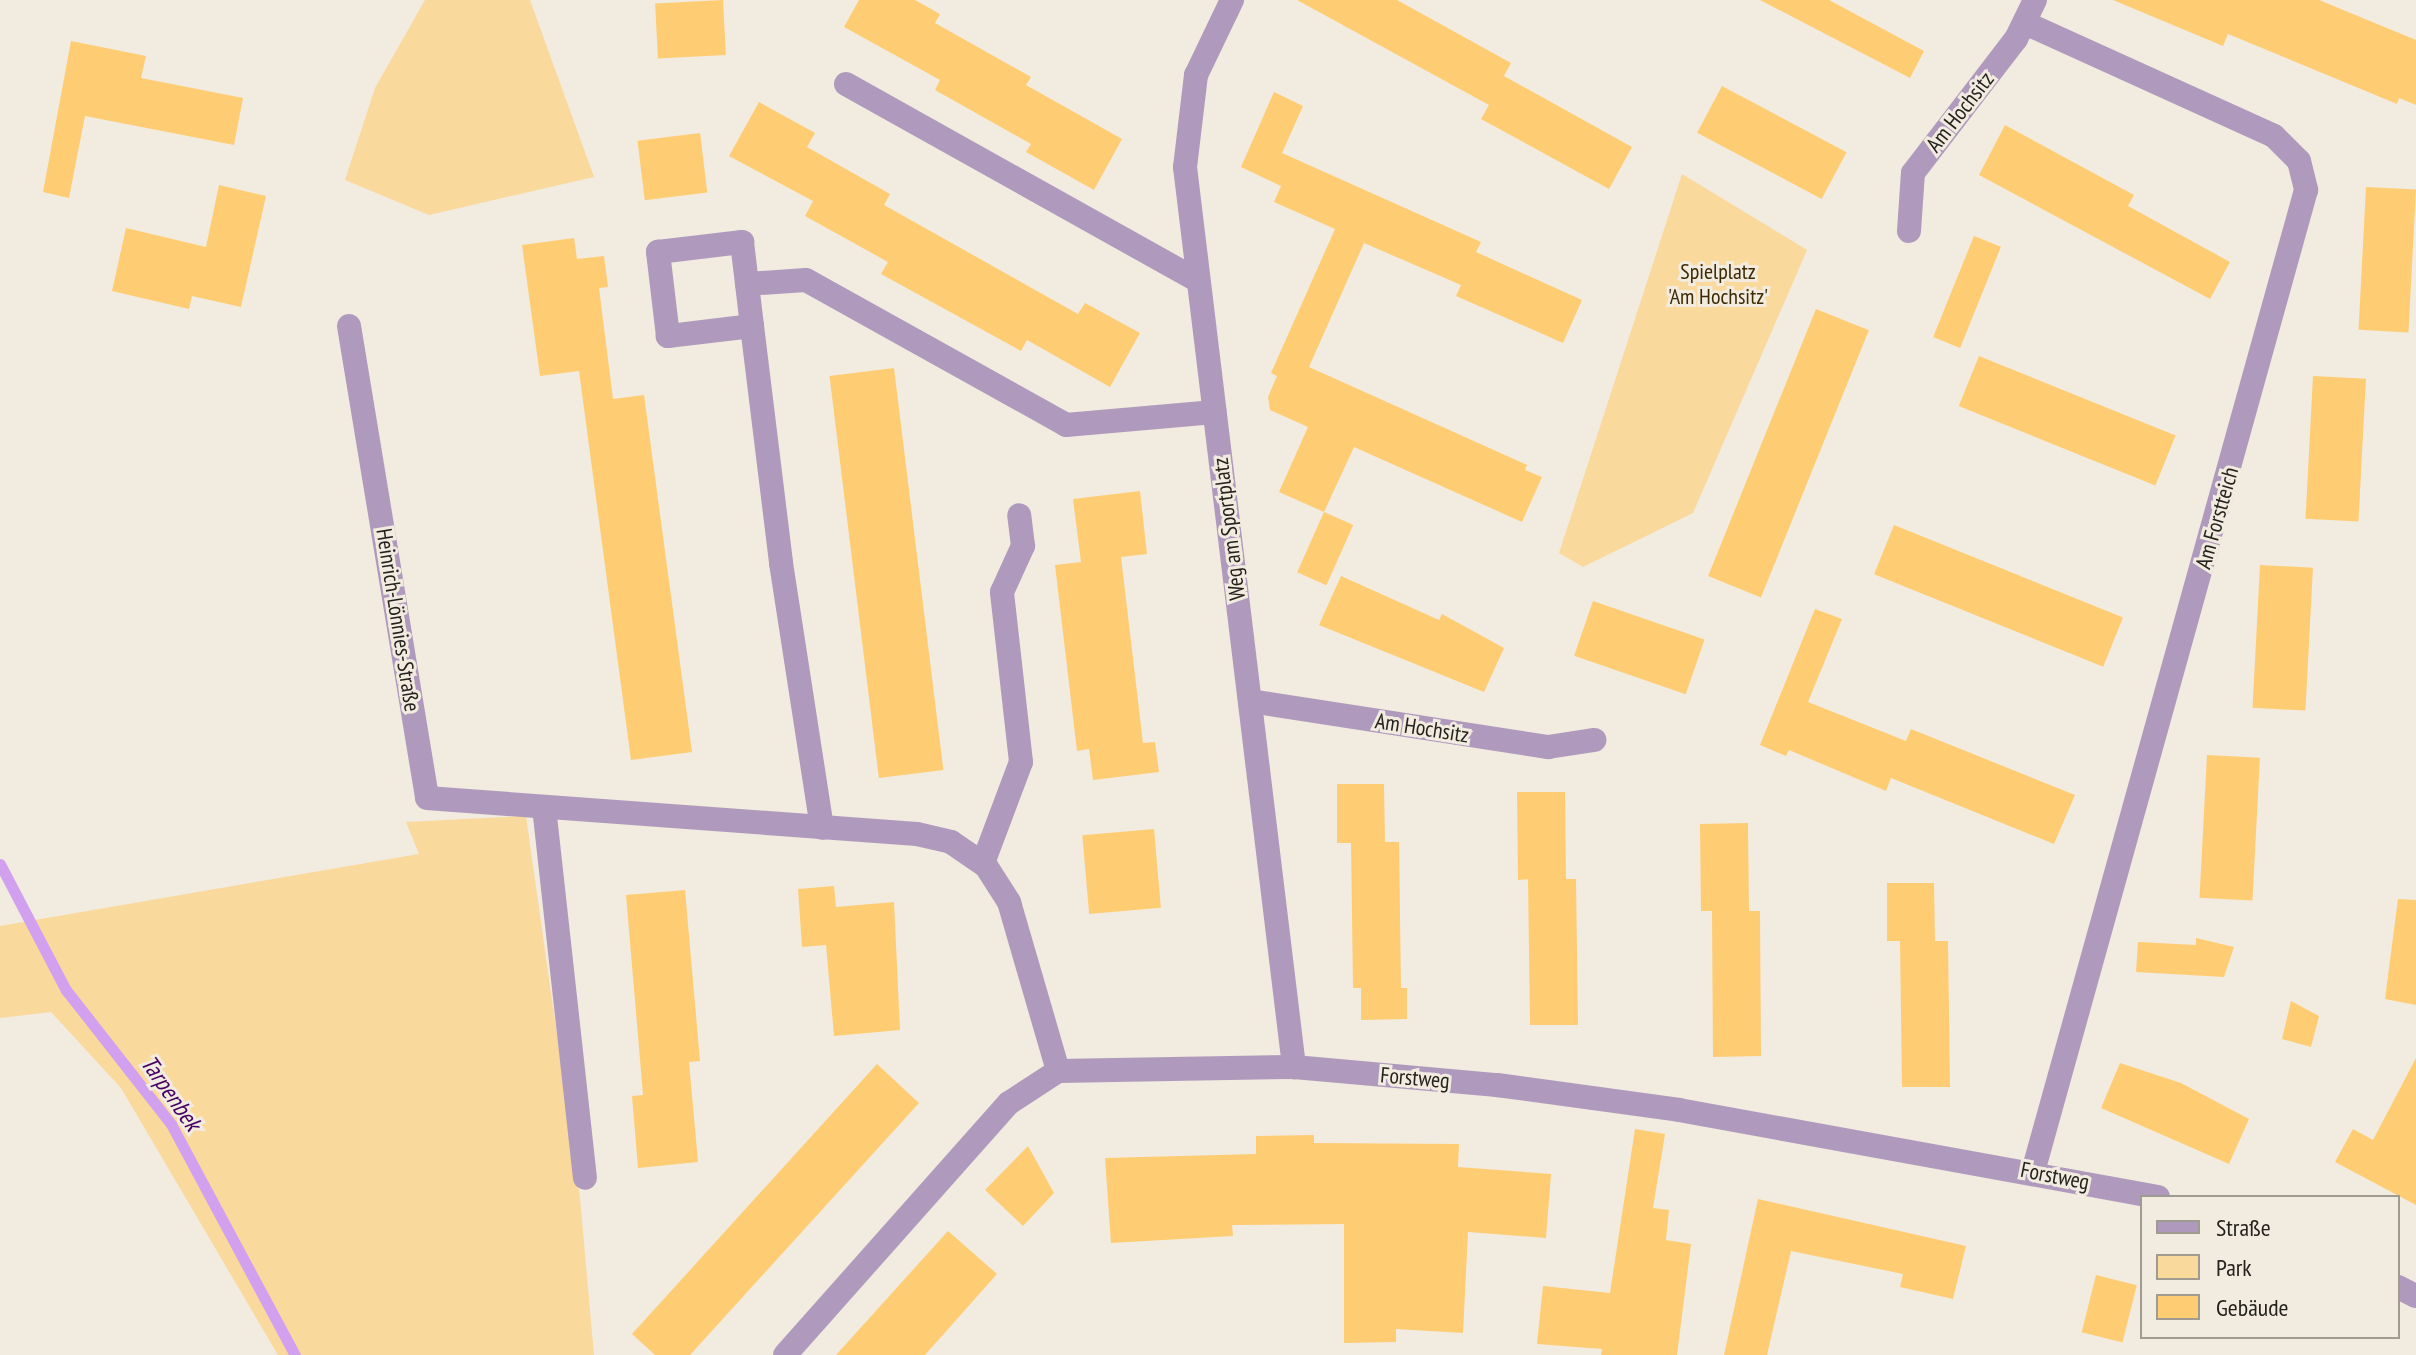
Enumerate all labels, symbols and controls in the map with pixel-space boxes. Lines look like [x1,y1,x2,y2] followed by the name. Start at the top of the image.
[1921,67,1999,157] street label: Am Hochsitz
[1668,258,1768,310] park label: Spielplatz 'Am Hochsitz'
[1207,456,1251,602] street label: Weg am Sportplatz
[2190,464,2244,572] street label: Am Forstteich
[371,527,425,713] street label: Heinrich-Lönnies-Straße
[1373,708,1471,748] street label: Am Hochsitz
[135,1050,207,1136] water label: Tarpenbek
[1379,1062,1451,1094] street label: Forstweg
[2018,1156,2092,1196] street label: Forstweg
[2140,1195,2400,1339] legend
[2216,1212,2271,1243] text: Straße
[2216,1252,2252,1283] text: Park
[2216,1292,2288,1323] text: Gebäude

